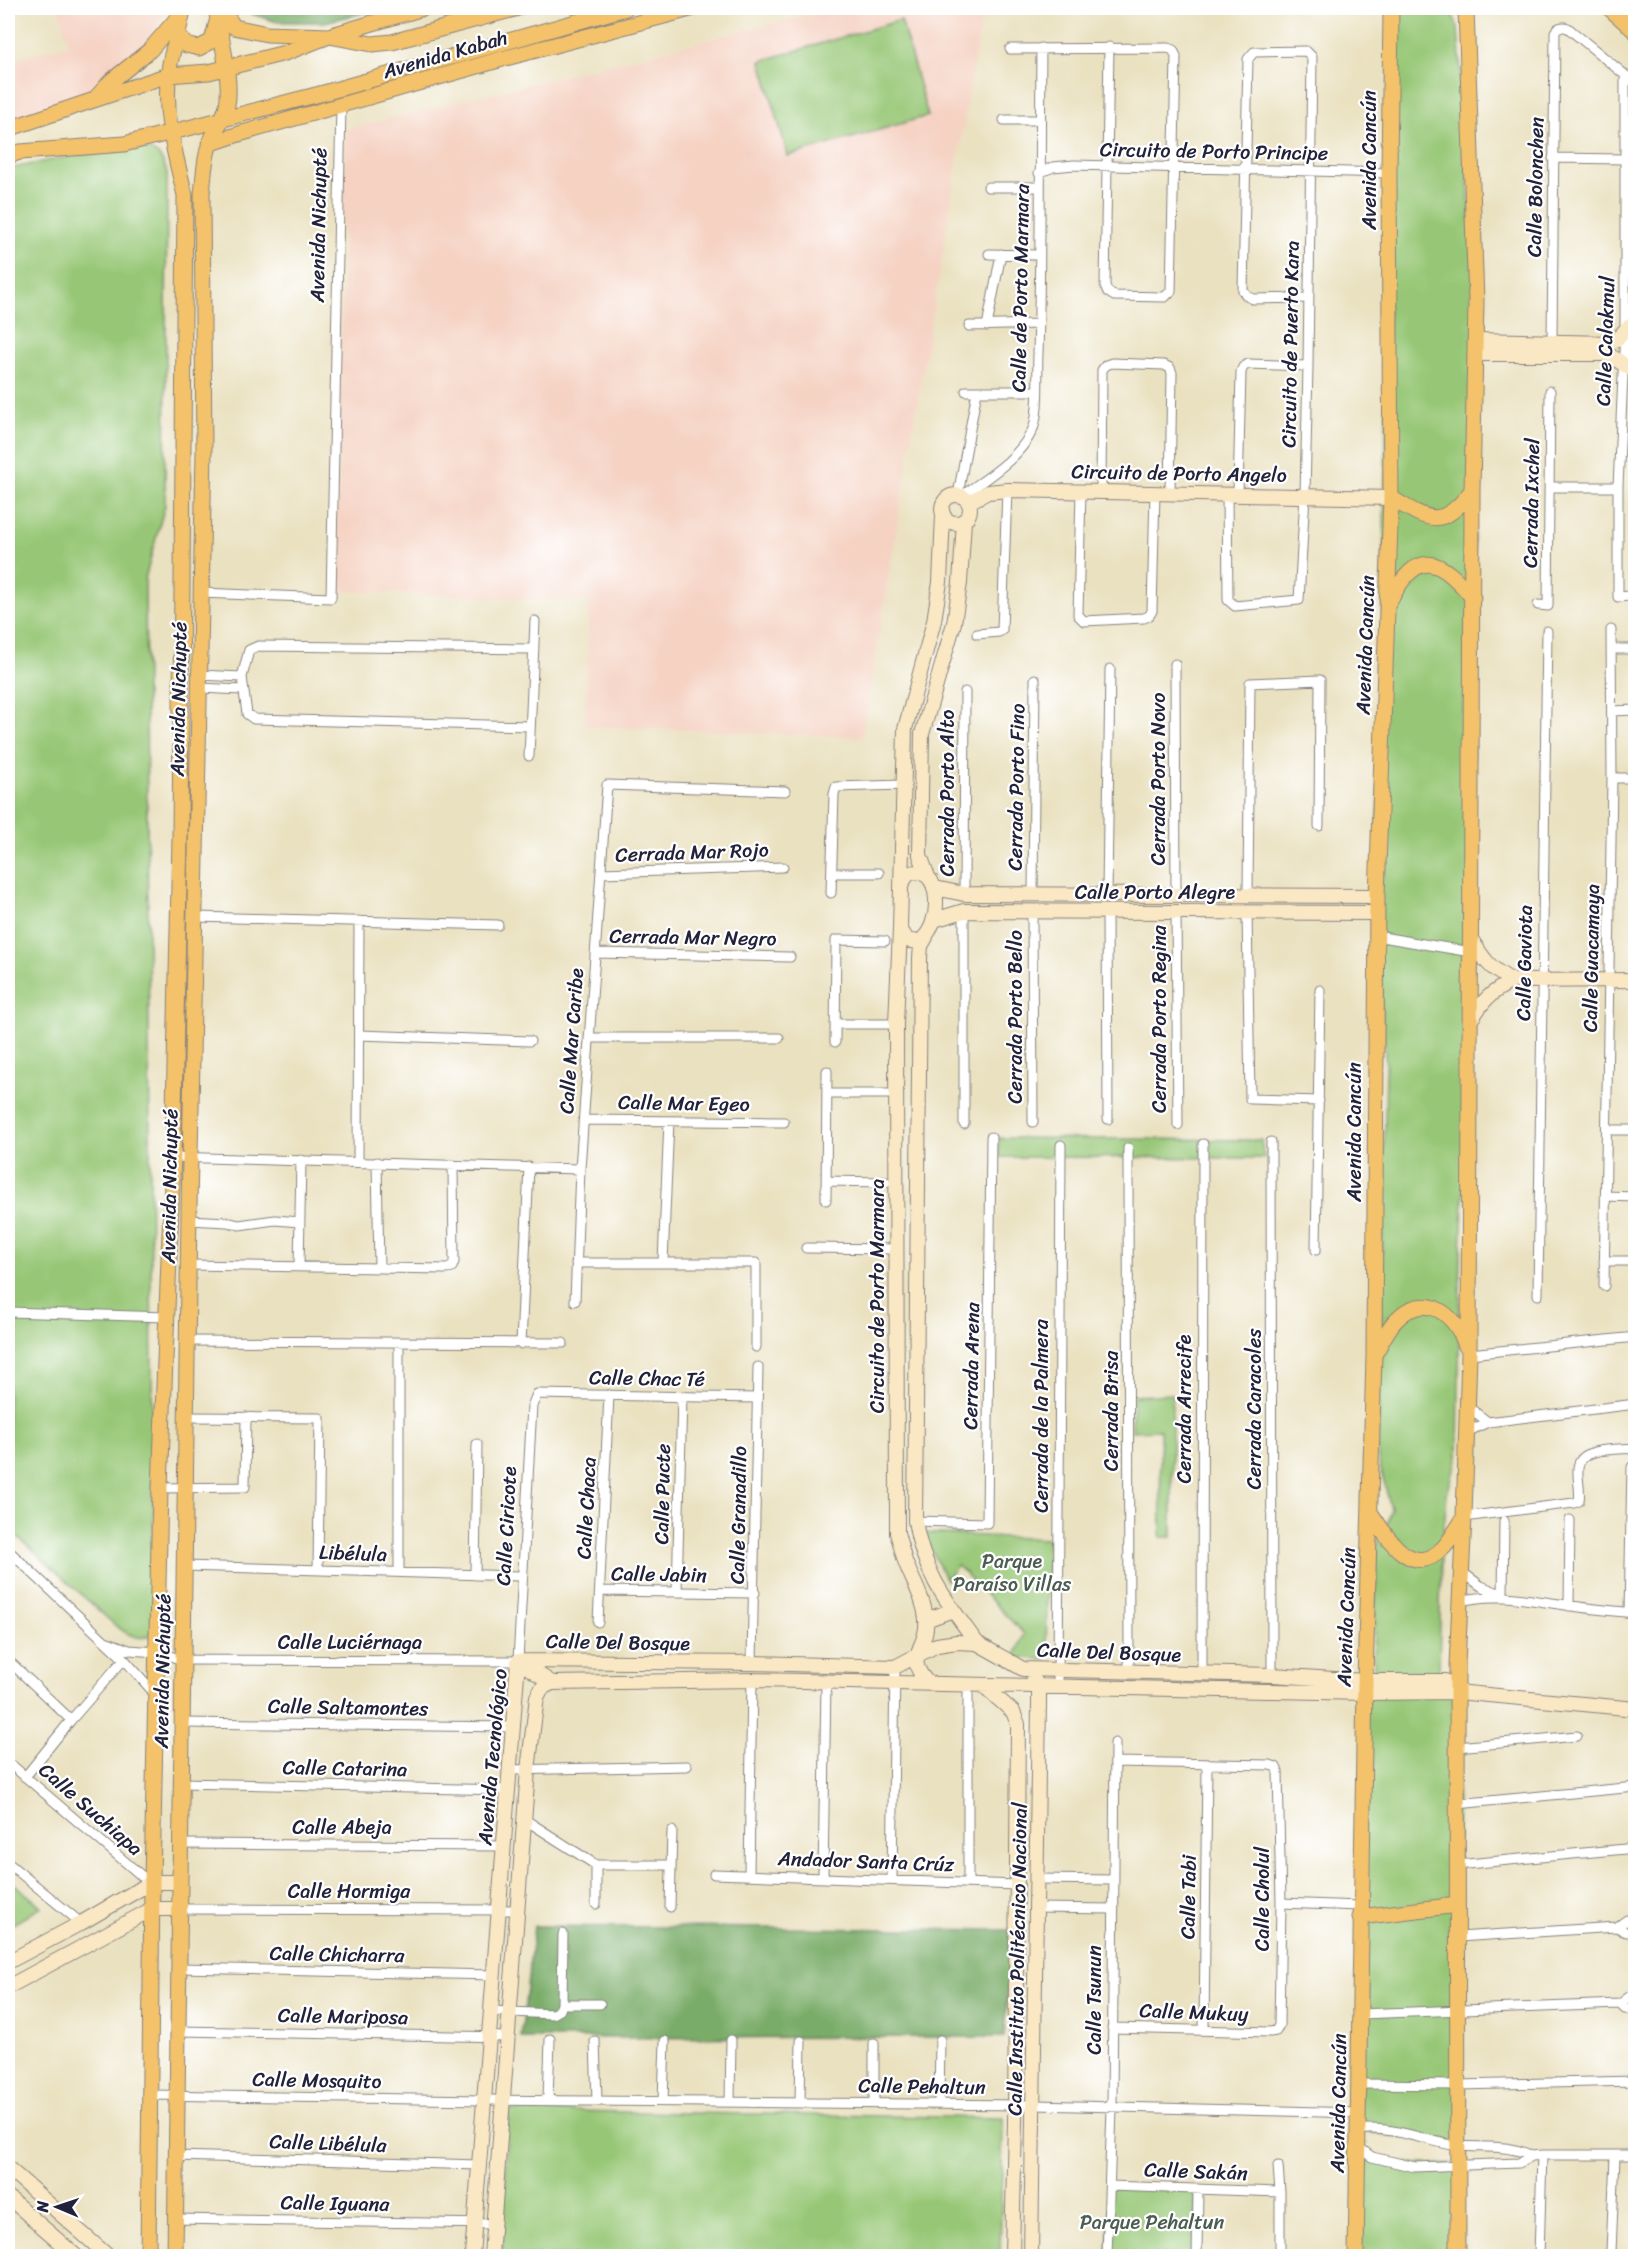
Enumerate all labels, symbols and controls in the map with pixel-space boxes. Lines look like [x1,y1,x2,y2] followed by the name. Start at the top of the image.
[378,20,512,89] street label: Avenida Kabah
[1352,90,1387,231] street label: Avenida Cancún
[1517,116,1554,257] street label: Calle Bolonchen
[1100,132,1328,171] street label: Circuito de Porto Principe
[300,147,337,304] street label: Avenida Nichupté
[1001,183,1040,392] street label: Calle de Porto Marmara
[1271,240,1310,448] street label: Circuito de Puerto Kara
[1586,275,1625,407] street label: Calle Calakmul
[1513,437,1550,568] street label: Cerrada Ixchel
[1071,454,1287,493] street label: Circuito de Porto Angelo
[1346,574,1385,716] street label: Avenida Cancún
[160,621,197,778] street label: Avenida Nichupté
[1141,693,1176,866] street label: Cerrada Porto Novo
[998,703,1035,871] street label: Cerrada Porto Fino
[930,709,965,877] street label: Cerrada Porto Alto
[615,832,769,873] street label: Cerrada Mar Rojo
[1075,875,1236,910] street label: Calle Porto Alegre
[1573,883,1610,1033] street label: Calle Guacamaya
[1506,905,1543,1021] street label: Calle Gaviota
[609,919,777,956] street label: Cerrada Mar Negro
[1142,924,1177,1113] street label: Cerrada Porto Regina
[998,930,1033,1104] street label: Cerrada Porto Bello
[549,967,594,1115] street label: Calle Mar Caribe
[1337,1062,1372,1203] street label: Avenida Cancún
[618,1085,750,1122] street label: Calle Mar Egeo
[151,1108,188,1265] street label: Avenida Nichupté
[860,1179,895,1413] street label: Circuito de Porto Marmara
[953,1301,990,1430] street label: Cerrada Arena
[1024,1318,1059,1513] street label: Cerrada de la Palmera
[1237,1328,1272,1489] street label: Cerrada Caracoles
[1167,1334,1202,1483] street label: Cerrada Arrecife
[1094,1350,1129,1471] street label: Cerrada Brisa
[589,1360,705,1397] street label: Calle Chac Té
[644,1443,681,1545] street label: Calle Pucte
[720,1445,757,1584] street label: Calle Granadillo
[566,1456,607,1560] street label: Calle Chaca
[486,1465,527,1587] street label: Calle Ciricote
[318,1535,388,1572] street label: Libélula
[953,1544,1072,1602] park label: Parque Paraíso Villas
[1327,1546,1366,1688] street label: Avenida Cancún
[611,1556,707,1593] street label: Calle Jabin
[144,1593,181,1750] street label: Avenida Nichupté
[546,1624,691,1661] street label: Calle Del Bosque
[278,1625,422,1660] street label: Calle Luciérnaga
[1036,1632,1182,1673] street label: Calle Del Bosque
[467,1667,518,1848] street label: Avenida Tecnológico
[267,1689,429,1726] street label: Calle Saltamontes
[282,1750,408,1787] street label: Calle Catarina
[30,1754,151,1865] street label: Calle Suchiapa
[997,1802,1038,2116] street label: Calle Instituto Politécnico Nacional
[292,1810,392,1845] street label: Calle Abeja
[776,1841,955,1882] street label: Andador Santa Crúz
[1245,1846,1280,1951] street label: Calle Cholul
[1170,1853,1207,1940] street label: Calle Tabi
[288,1874,411,1909] street label: Calle Hormiga
[269,1936,406,1973] street label: Calle Chicharra
[1077,1945,1112,2055] street label: Calle Tsunun
[1139,1993,1250,2032] street label: Calle Mukuy
[278,1998,408,2035] street label: Calle Mariposa
[1320,2033,1357,2174] street label: Avenida Cancún
[252,2062,382,2099] street label: Calle Mosquito
[858,2068,986,2105] street label: Calle Pehaltun
[269,2124,388,2163] street label: Calle Libélula
[1144,2152,1248,2191] street label: Calle Sakán
[27,2177,87,2237] north arrow
[280,2185,391,2222] street label: Calle Iguana
[28,2200,57,2214] text: N
[1080,2205,1224,2240] park label: Parque Pehaltun

